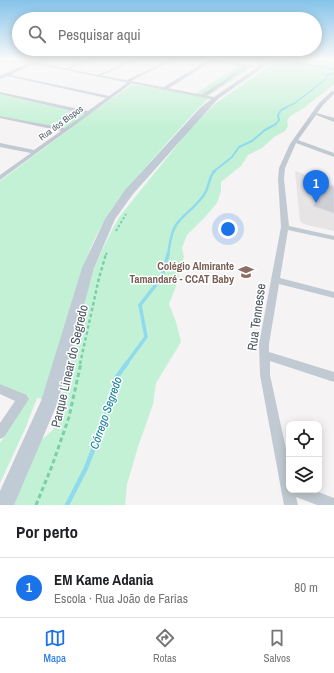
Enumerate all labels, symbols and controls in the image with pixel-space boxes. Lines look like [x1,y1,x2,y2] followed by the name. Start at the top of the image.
[12,12,322,56] search box
[26,23,48,45] icon: search
[58,24,141,45] text: Pesquisar aqui
[36,103,86,143] street label: Rua dos Bispos
[303,170,329,203] pin: 1
[218,219,238,239] your location
[130,259,234,286] place label: Colégio Almirante Tamandaré - CCAT Baby
[237,263,255,281] school or university icon: Colégio Almirante Tamandaré - CCAT Baby
[243,282,270,352] street label: Rua Tennesse
[47,303,92,429] street label: Parque Linear do Segredo
[86,374,126,451] water label: Córrego Segredo
[286,421,322,493] map controls
[286,421,322,457] button: locate
[286,457,322,493] button: layers
[16,520,78,543] text: Por perto
[54,569,153,590] text: EM Kame Adania
[26,579,32,596] text: 1
[294,579,318,596] text: 80 m
[54,590,188,607] text: Escola · Rua João de Farias
[43,627,66,665] tab: Mapa
[153,627,177,665] tab: Rotas
[263,627,291,665] tab: Salvos

